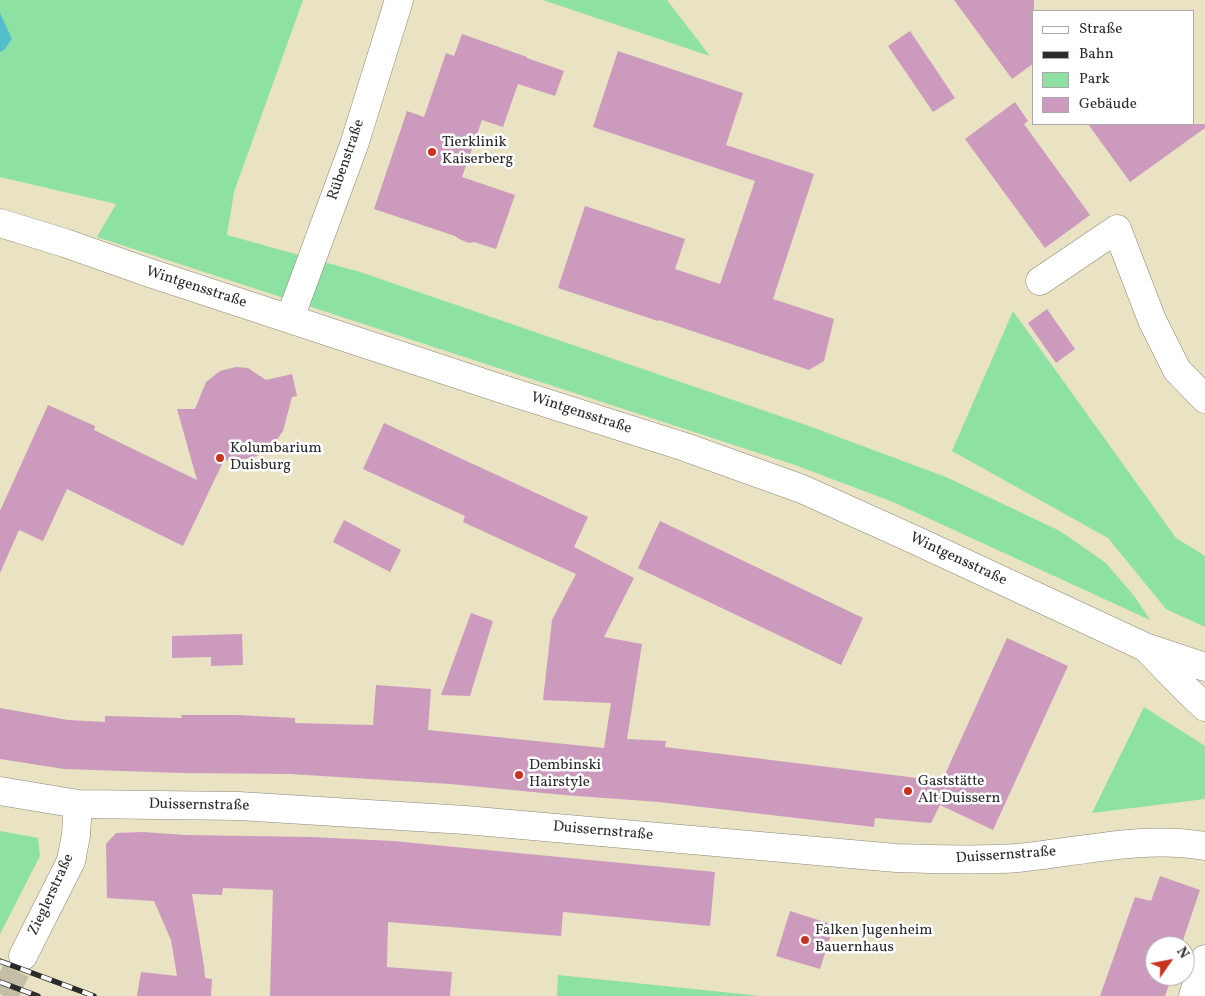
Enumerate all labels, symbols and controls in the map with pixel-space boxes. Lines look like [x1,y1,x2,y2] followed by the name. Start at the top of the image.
[1032,10,1195,125] legend
[1079,19,1122,40] text: Straße
[1079,44,1114,65] text: Bahn
[1079,69,1110,90] text: Park
[1079,94,1137,115] text: Gebäude
[325,117,369,203] street label: Rübenstraße
[442,134,513,169] place label: Tierklinik Kaiserberg
[426,146,438,158] marker: Tierklinik Kaiserberg
[143,263,249,313] street label: Wintgensstraße
[528,389,634,439] street label: Wintgensstraße
[230,440,322,475] place label: Kolumbarium Duisburg
[214,452,226,464] marker: Kolumbarium Duisburg
[907,530,1009,590] street label: Wintgensstraße
[529,757,601,792] place label: Dembinski Hairstyle
[513,769,525,781] marker: Dembinski Hairstyle
[918,773,1000,808] place label: Gaststätte Alt Duissern
[902,785,914,797] marker: Gaststätte Alt Duissern
[149,796,249,816] street label: Duissernstraße
[552,819,654,845] street label: Duissernstraße
[955,844,1057,868] street label: Duissernstraße
[25,851,79,939] street label: Zieglerstraße
[815,922,933,957] place label: Falken Jugenheim Bauernhaus
[799,934,811,946] marker: Falken Jugenheim Bauernhaus
[1145,936,1195,986] north arrow
[1171,944,1193,963] text: N

